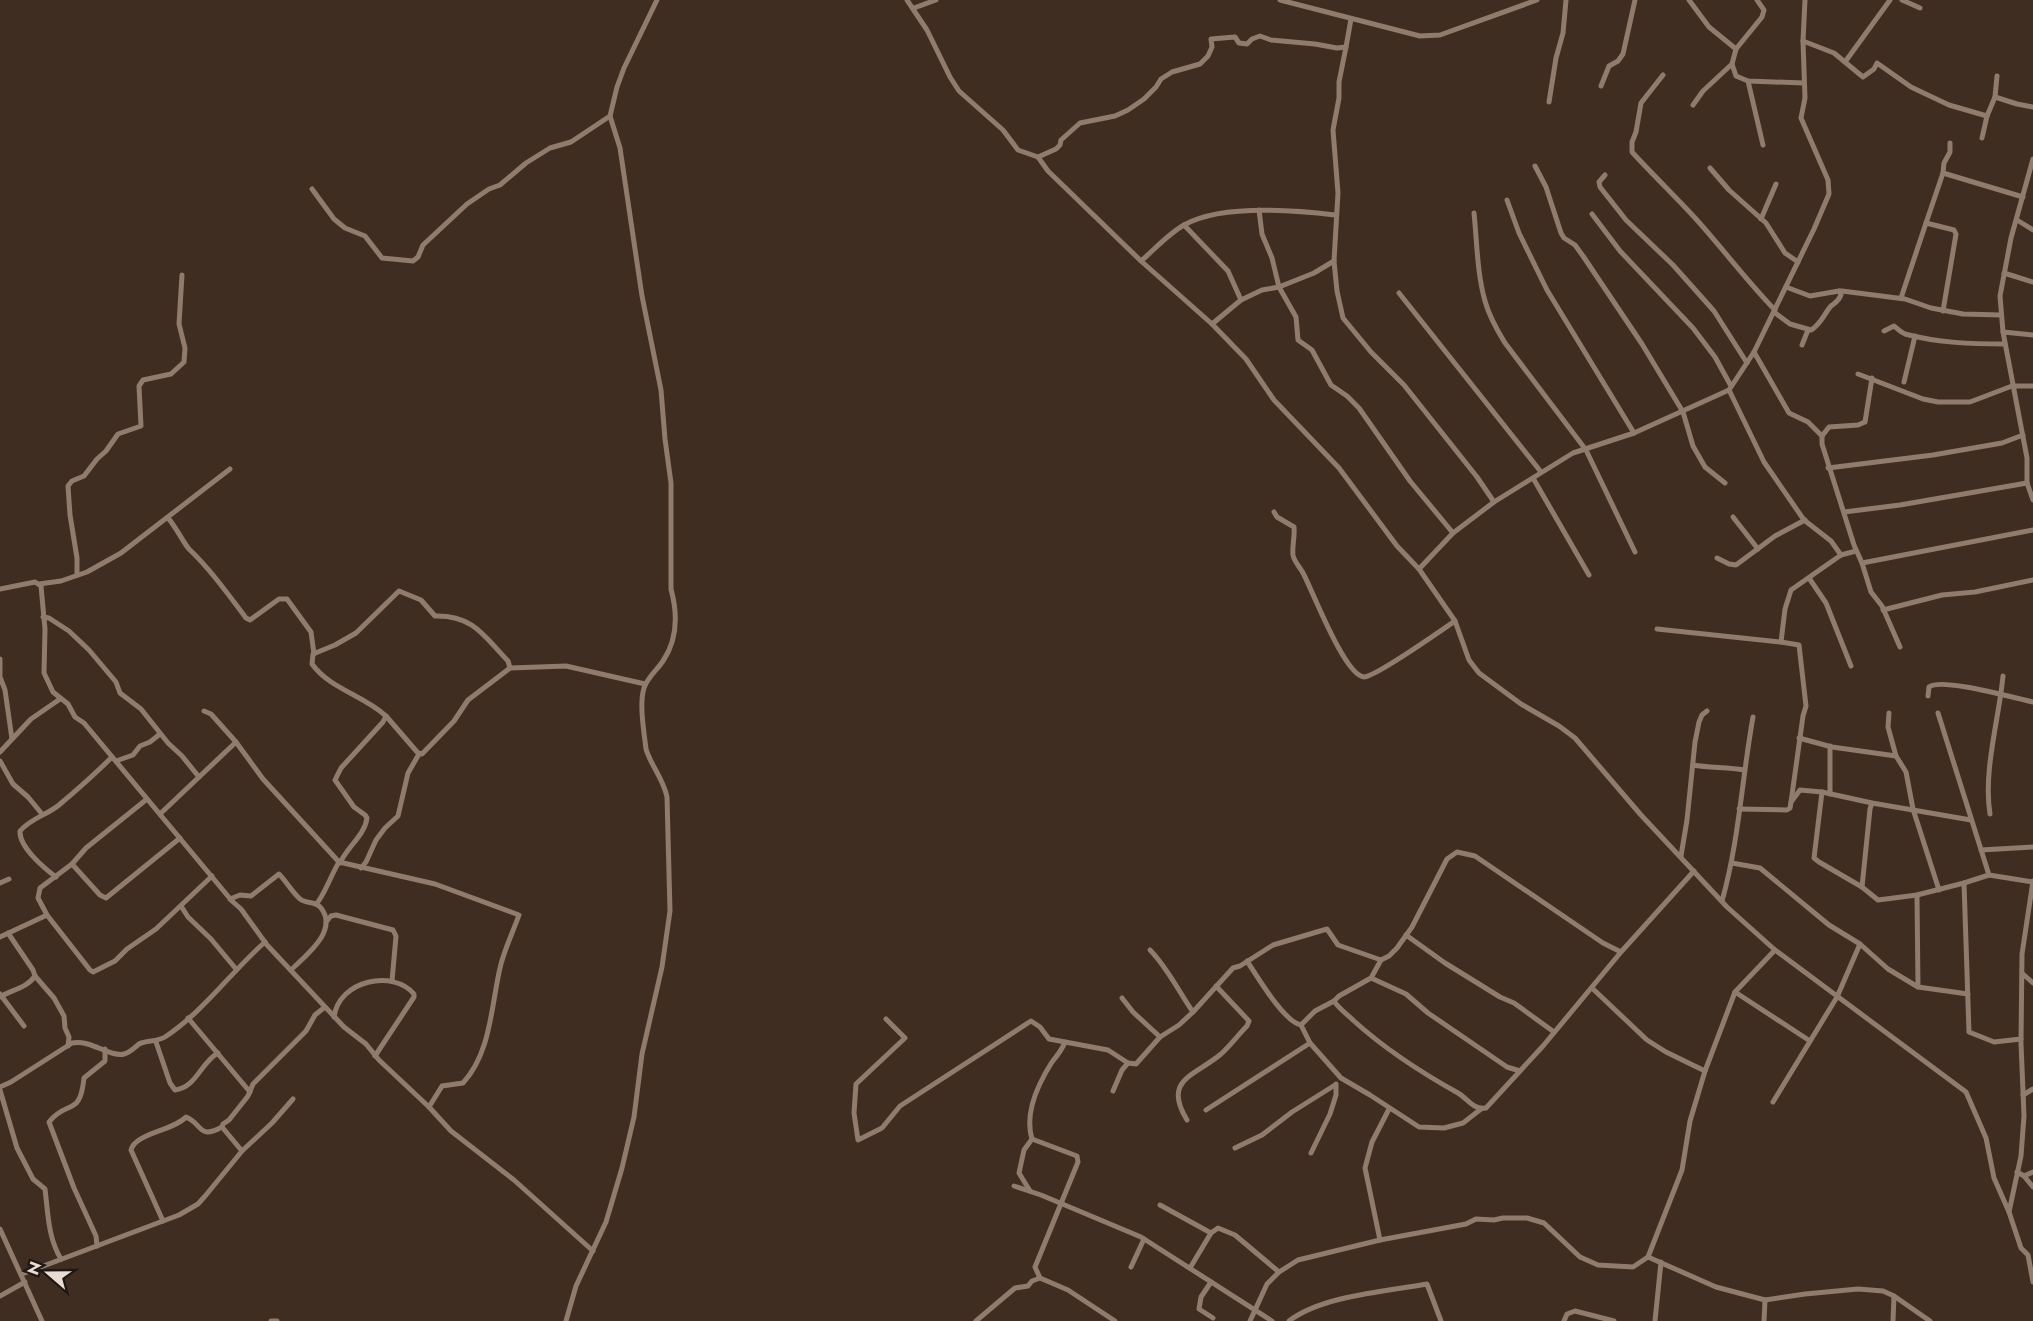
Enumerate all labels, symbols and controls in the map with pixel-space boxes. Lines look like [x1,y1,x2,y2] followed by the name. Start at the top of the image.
[18,1243,78,1303] north arrow
[21,1258,47,1278] text: N

